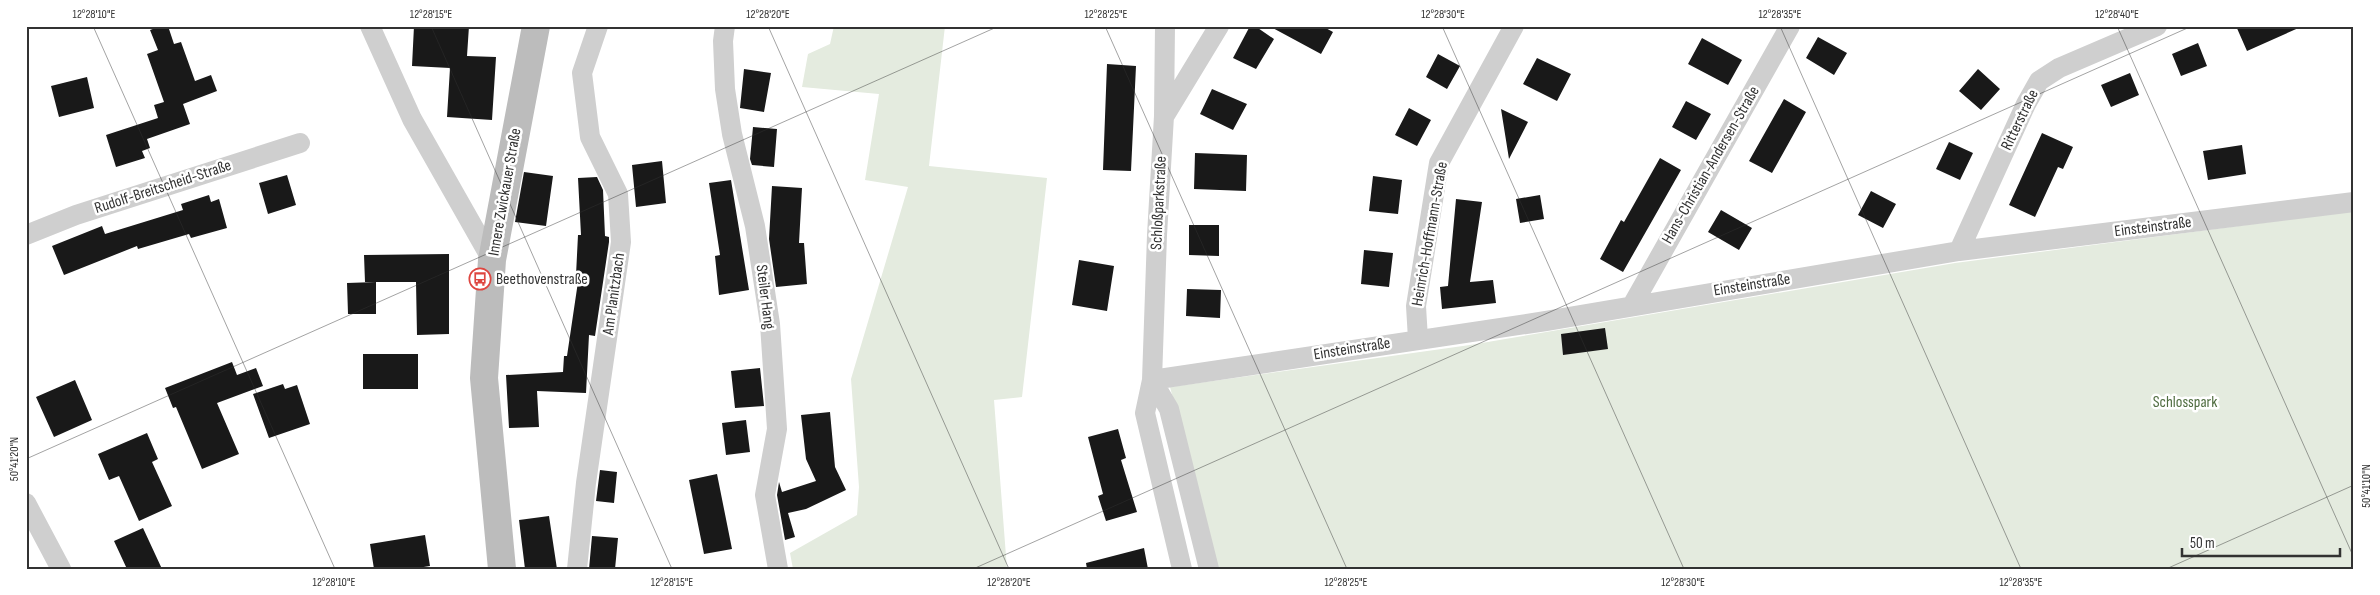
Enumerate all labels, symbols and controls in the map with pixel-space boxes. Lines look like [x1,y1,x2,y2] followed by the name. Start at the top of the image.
[73,7,115,22] text: 12°28'10"E
[410,7,452,22] text: 12°28'15"E
[746,7,790,22] text: 12°28'20"E
[1084,7,1128,22] text: 12°28'25"E
[1421,7,1465,22] text: 12°28'30"E
[1758,7,1802,22] text: 12°28'35"E
[2095,7,2139,22] text: 12°28'40"E
[1658,83,1764,247] street label: Hans-Christian-Andersen-Straße
[1997,87,2043,153] street label: Ritterstraße
[484,127,526,257] street label: Innere Zwickauer Straße
[92,156,234,218] street label: Rudolf-Breitscheid-Straße
[1147,156,1171,250] street label: Schloßparkstraße
[1408,160,1452,308] street label: Heinrich-Hoffmann-Straße
[2113,213,2193,241] street label: Einsteinstraße
[599,252,629,337] street label: Am Planitzbach
[752,264,778,330] street label: Steiler Hang
[468,267,492,291] bus stop icon: Beethovenstraße
[496,270,588,289] place label: Beethovenstraße
[1712,270,1792,300] street label: Einsteinstraße
[1312,334,1392,364] street label: Einsteinstraße
[2153,393,2217,412] park label: Schlosspark
[7,437,22,481] text: 50°41'20"N
[2359,464,2374,508] text: 50°41'10"N
[2182,525,2340,557] scale bar
[2190,534,2215,553] text: 50 m
[313,575,355,590] text: 12°28'10"E
[651,575,693,590] text: 12°28'15"E
[987,575,1031,590] text: 12°28'20"E
[1324,575,1368,590] text: 12°28'25"E
[1661,575,1705,590] text: 12°28'30"E
[1999,575,2043,590] text: 12°28'35"E

